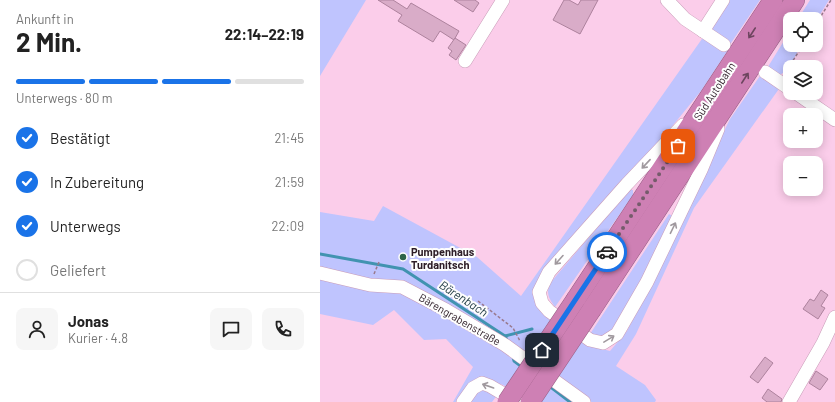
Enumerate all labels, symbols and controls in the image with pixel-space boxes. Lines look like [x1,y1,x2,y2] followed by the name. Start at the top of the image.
[16,11,74,27] text: Ankunft in
[783,12,823,196] map controls
[783,12,823,52] button: locate
[225,25,304,43] text: 22:14–22:19
[16,26,82,57] text: 2 Min.
[748,27,756,38] one-way arrow
[690,60,738,122] street label: Süd Autobahn
[783,60,823,100] button: layers
[741,73,749,84] one-way arrow
[16,90,113,106] text: Unterwegs · 80 m
[783,108,823,148] button: +
[16,127,38,149] icon: check
[50,129,110,147] text: Bestätigt
[661,129,695,163] pin
[274,130,304,146] text: 21:45
[667,135,689,157] icon: bag
[783,156,823,196] button: −
[641,159,651,169] one-way arrow
[16,171,38,193] icon: check
[50,173,144,191] text: In Zubereitung
[275,174,304,190] text: 21:59
[16,215,38,237] icon: check
[50,217,121,235] text: Unterwegs
[272,218,304,234] text: 22:09
[670,222,677,234] one-way arrow
[587,232,627,272] courier
[596,241,618,263] icon: car
[411,245,475,271] place label: Pumpenhaus Turdanitsch
[398,252,408,262] marker: Pumpenhaus Turdanitsch
[555,255,564,265] one-way arrow
[50,261,106,279] text: Geliefert
[437,277,491,319] water label: Bärenbach
[417,290,503,348] street label: Bärengrabenstraße
[16,308,58,350] button: person
[210,308,252,350] button: chat
[262,308,304,350] button: phone
[68,312,109,330] text: Jonas
[68,330,128,346] text: Kurier · 4.8
[525,333,559,367] pin
[603,335,615,343] one-way arrow
[531,339,553,361] icon: home
[481,382,494,389] one-way arrow

